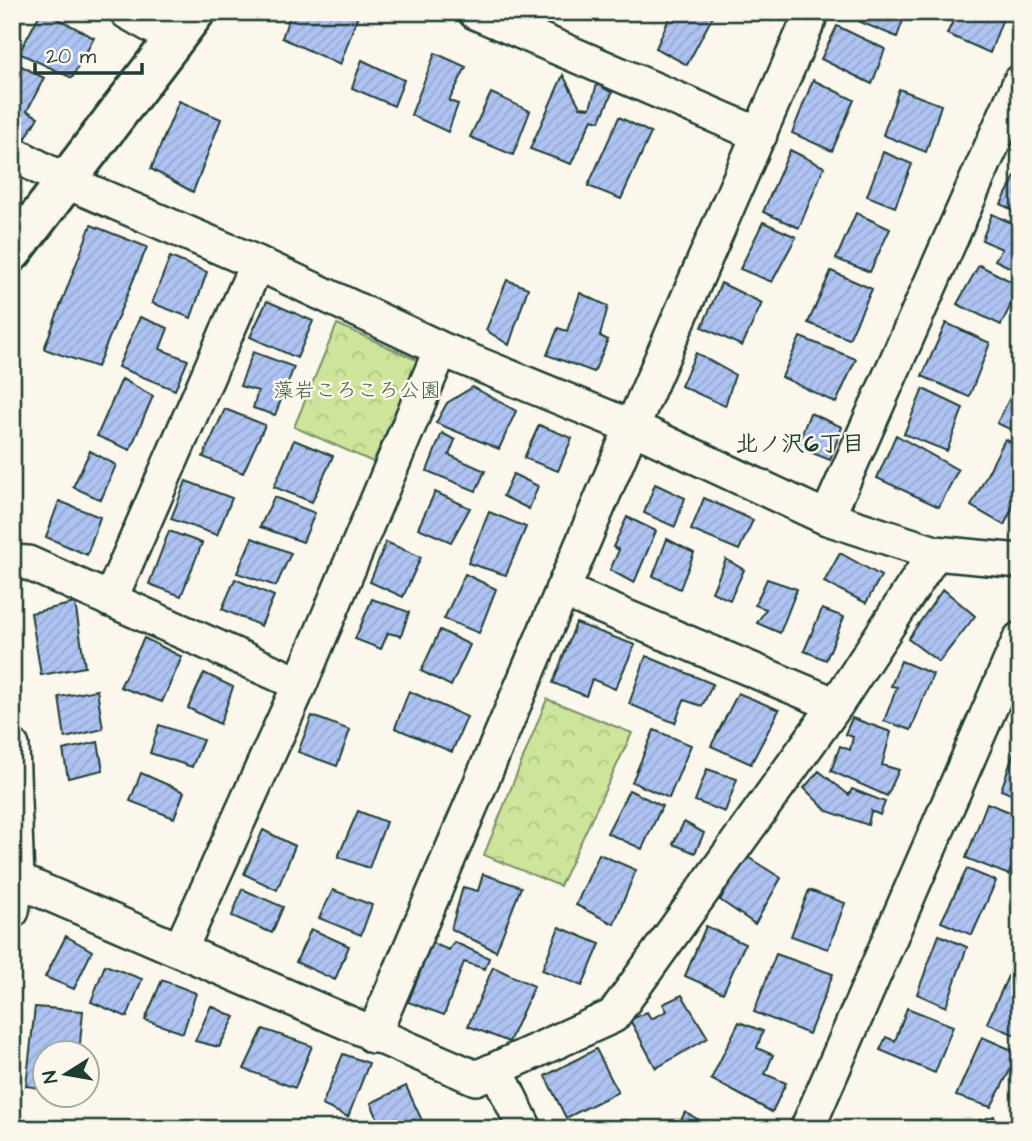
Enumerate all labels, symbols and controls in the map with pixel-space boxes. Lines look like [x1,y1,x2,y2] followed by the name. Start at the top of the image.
[35,32,142,76] scale bar
[46,42,97,71] text: 20 m
[273,376,441,405] park label: 藻岩ころころ公園
[735,428,865,460] district label: 北ノ沢6丁目
[32,1040,102,1110] north arrow
[36,1068,65,1085] text: N

